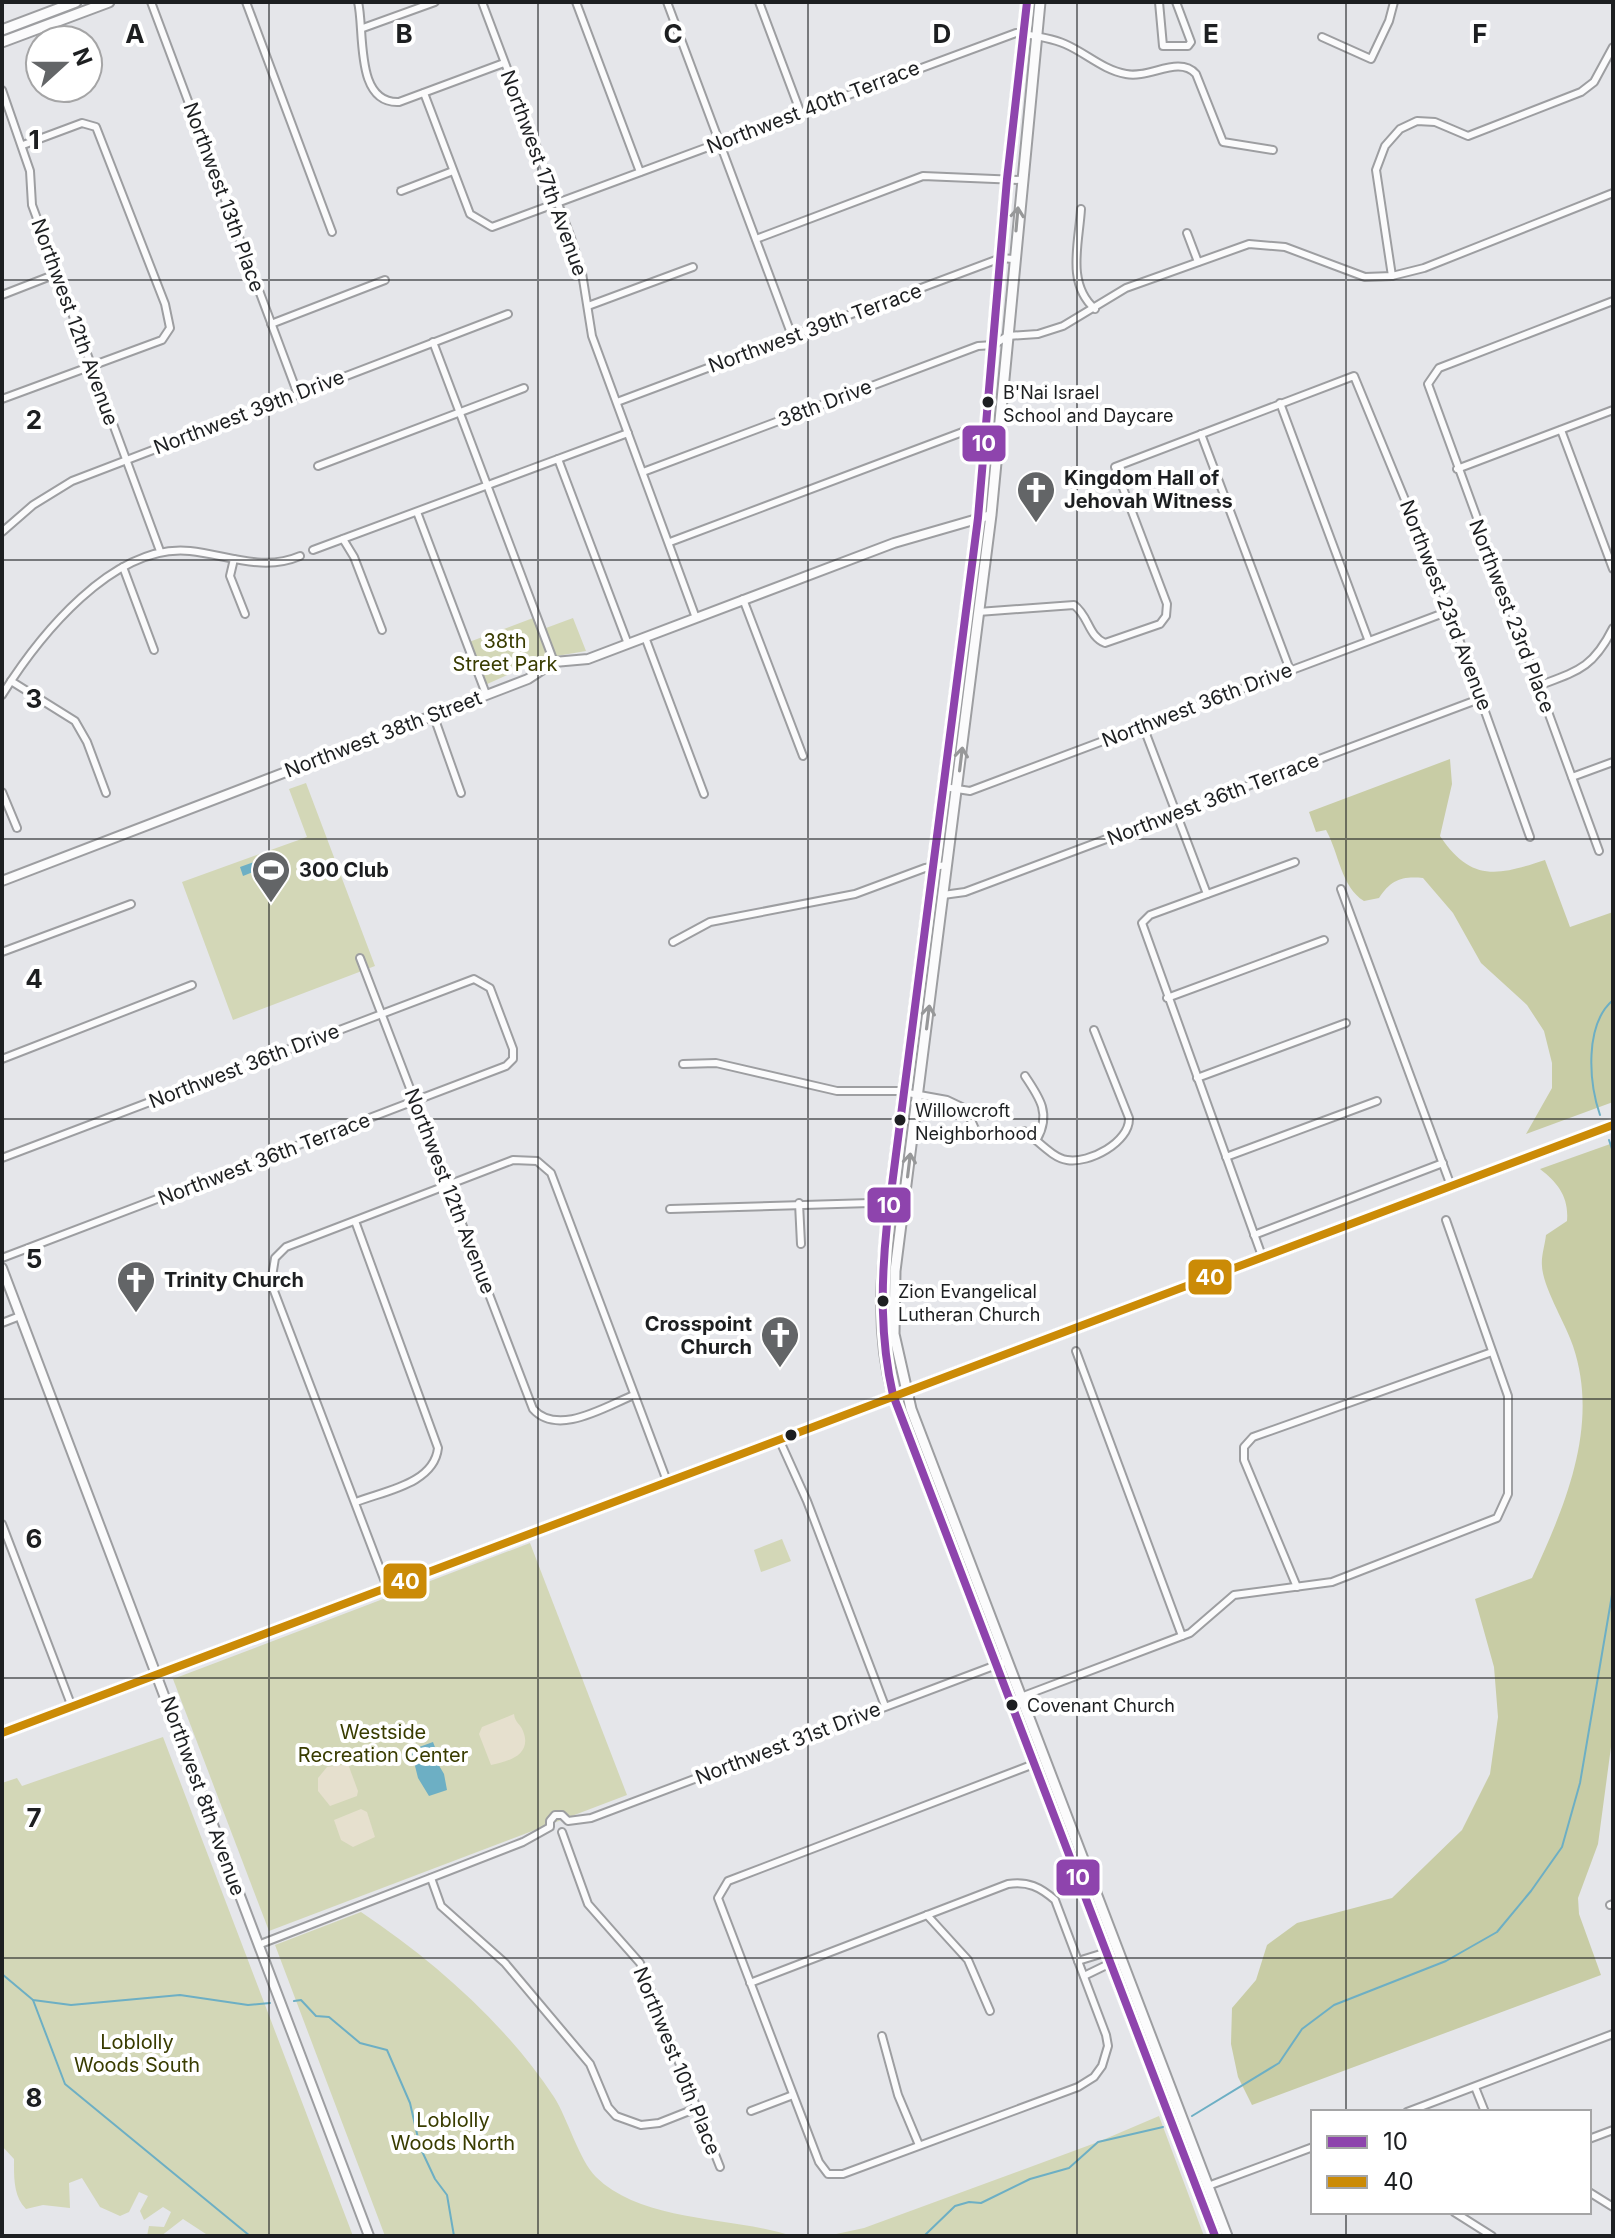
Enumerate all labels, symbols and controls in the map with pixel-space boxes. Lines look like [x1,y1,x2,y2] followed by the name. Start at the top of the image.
[125,18,145,49] text: A
[395,18,413,49] text: B
[663,18,683,49] text: C
[933,18,951,49] text: D
[1203,18,1219,49] text: E
[1472,18,1488,49] text: F
[24,24,104,104] north arrow
[68,44,98,69] text: N
[703,55,923,159] street label: Northwest 40th Terrace
[496,67,592,279] street label: Northwest 17th Avenue
[179,99,269,295] street label: Northwest 13th Place
[28,124,40,155] text: 1
[1009,206,1024,233] one-way arrow
[26,215,124,429] street label: Northwest 12th Avenue
[705,278,925,378] street label: Northwest 39th Terrace
[150,365,348,459] street label: Northwest 39th Drive
[775,374,875,432] street label: 38th Drive
[1003,382,1173,426] place label: B'Nai Israel School and Daycare
[980,394,996,410] marker: B'Nai Israel School and Daycare
[961,424,1007,463] line badge: 10
[972,430,996,456] text: 10
[1064,466,1233,513] place label: Kingdom Hall of Jehovah Witness
[1015,469,1057,524] church icon: Kingdom Hall of Jehovah Witness
[1395,496,1497,714] street label: Northwest 23rd Avenue
[1464,516,1560,716] street label: Northwest 23rd Place
[453,629,557,676] park label: 38th Street Park
[1098,658,1296,752] street label: Northwest 36th Drive
[26,683,42,714] text: 3
[281,685,485,783] street label: Northwest 38th Street
[953,746,968,773] one-way arrow
[1104,747,1322,851] street label: Northwest 36th Terrace
[250,849,292,904] sports icon: 300 Club
[299,858,389,882] place label: 300 Club
[25,963,43,994] text: 4
[921,1005,936,1030] one-way arrow
[145,1019,343,1113] street label: Northwest 36th Drive
[400,1085,500,1297] street label: Northwest 12th Avenue
[915,1100,1037,1144] place label: Willowcroft Neighborhood
[155,1107,373,1211] street label: Northwest 36th Terrace
[892,1112,908,1128] marker: Willowcroft Neighborhood
[901,1152,916,1179] one-way arrow
[866,1186,912,1224] line badge: 10
[877,1192,901,1218] text: 10
[26,1243,42,1274] text: 5
[1187,1258,1233,1296] line badge: 40
[115,1259,157,1314] church icon: Trinity Church
[1195,1264,1225,1290] text: 40
[164,1268,304,1292] place label: Trinity Church
[898,1281,1040,1325] place label: Zion Evangelical Lutheran Church
[875,1293,891,1309] marker: Zion Evangelical Lutheran Church
[645,1312,752,1359] place label: Crosspoint Church
[759,1314,801,1369] church icon: Crosspoint Church
[783,1427,799,1443] unlabelled marker
[26,1523,42,1554] text: 6
[382,1562,428,1600] line badge: 40
[390,1568,420,1594] text: 40
[156,1693,250,1899] street label: Northwest 8th Avenue
[1027,1695,1175,1716] place label: Covenant Church
[692,1697,884,1789] street label: Northwest 31st Drive
[1004,1697,1020,1713] marker: Covenant Church
[298,1720,469,1767] park label: Westside Recreation Center
[26,1802,42,1833] text: 7
[1055,1858,1101,1897] line badge: 10
[1066,1864,1090,1890] text: 10
[628,1963,726,2159] street label: Northwest 10th Place
[74,2030,200,2077] park label: Loblolly Woods South
[26,2082,42,2113] text: 8
[391,2108,515,2155] park label: Loblolly Woods North
[1311,2110,1591,2214] legend
[1383,2127,1408,2156] text: 10
[1383,2167,1414,2196] text: 40

